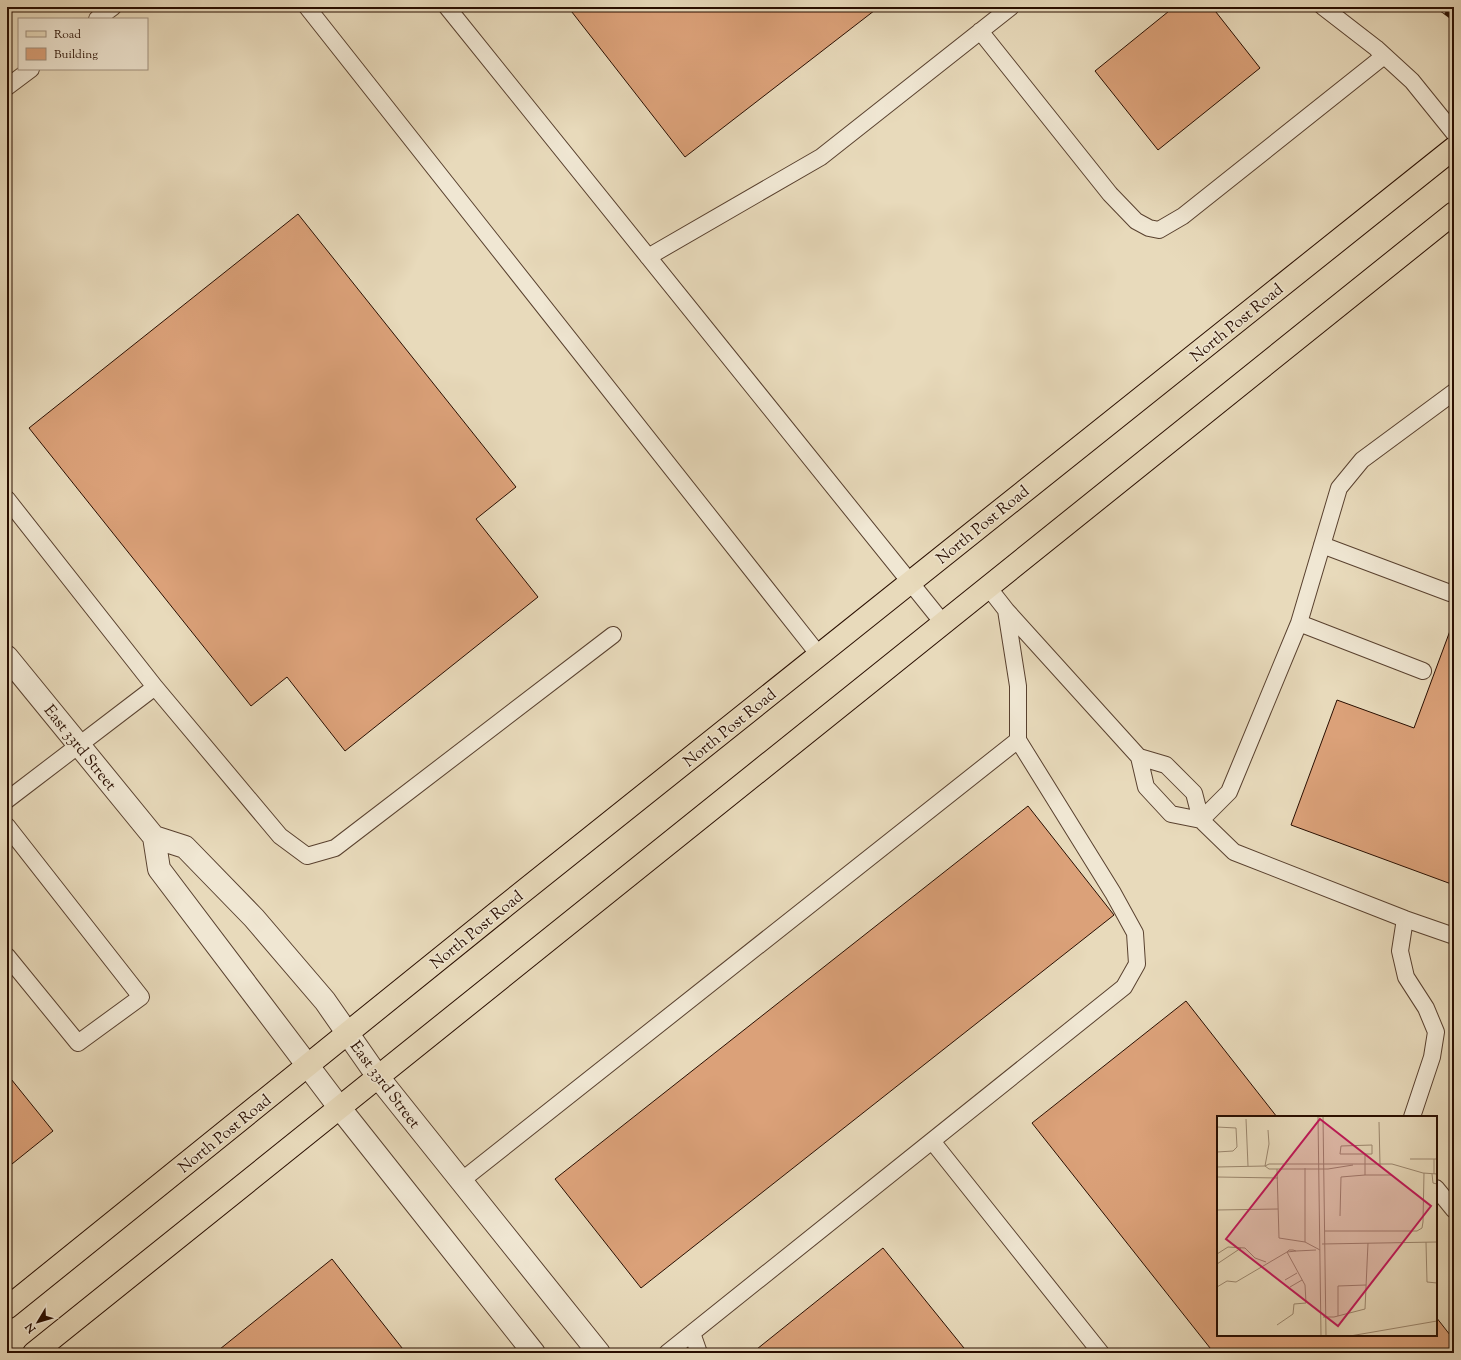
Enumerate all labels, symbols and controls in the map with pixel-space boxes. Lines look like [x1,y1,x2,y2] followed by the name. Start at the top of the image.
[18,18,148,70] legend
[54,26,81,44] text: Road
[54,46,98,64] text: Building
[1186,279,1289,369] street label: North Post Road
[932,481,1035,571] street label: North Post Road
[679,684,782,774] street label: North Post Road
[37,701,121,797] street label: East 33rd Street
[426,886,529,976] street label: North Post Road
[343,1037,425,1135] street label: East 33rd Street
[174,1090,277,1180] street label: North Post Road
[1217,1116,1437,1336] inset map
[18,1302,58,1342] north arrow
[22,1319,41,1337] text: N

